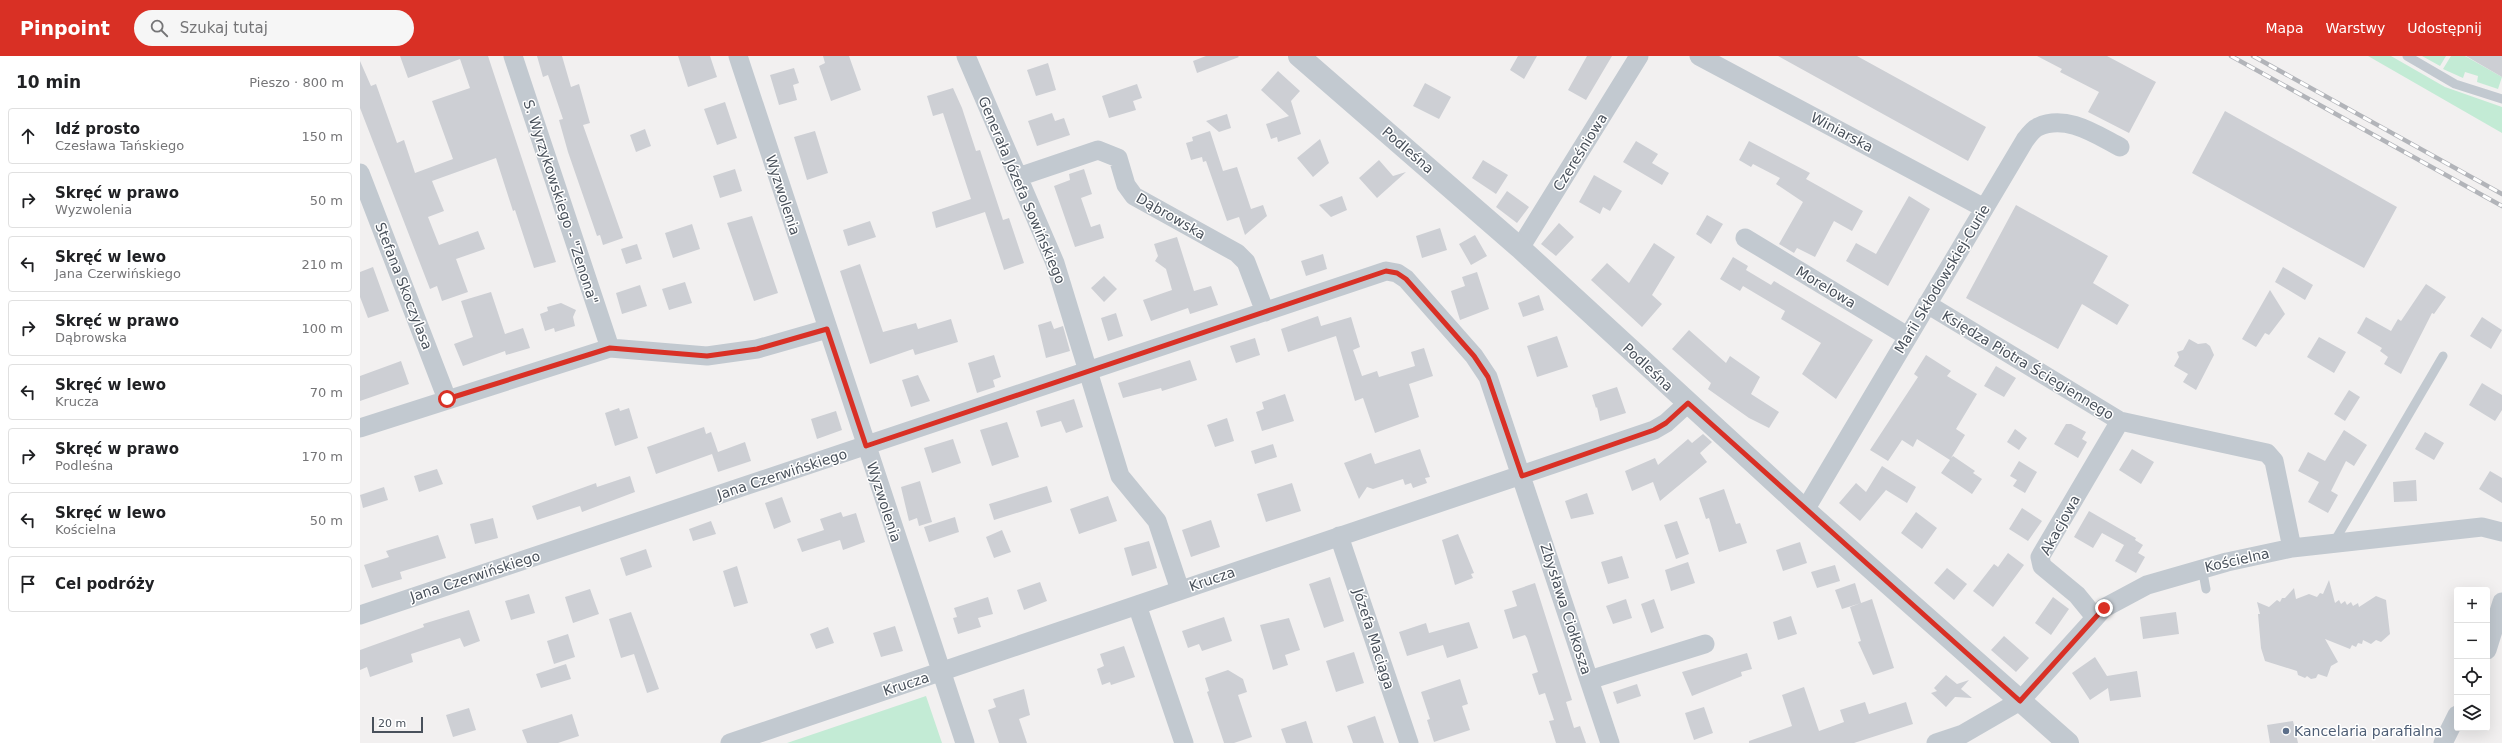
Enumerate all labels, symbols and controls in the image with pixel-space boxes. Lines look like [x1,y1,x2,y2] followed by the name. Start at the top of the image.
[134,10,414,46] search box
[20,17,110,39] text: Pinpoint
[148,17,170,39] icon: search
[180,19,268,37] text: Szukaj tutaj
[2265,20,2304,36] text: Mapa
[2326,20,2385,36] text: Warstwy
[2407,20,2482,36] text: Udostępnij
[16,72,81,92] text: 10 min
[249,75,344,90] text: Pieszo · 800 m
[975,94,1069,286] street label: Generała Józefa Sowińskiego
[520,98,602,306] street label: S. Wyrzykowskiego - "Zenona"
[1808,109,1876,155] street label: Winiarska
[1550,110,1610,194] street label: Czereśniowa
[55,120,140,138] text: Idź prosto
[1379,123,1437,177] street label: Podleśna
[17,125,39,147] icon: ahead
[301,129,343,144] text: 150 m
[55,138,184,153] text: Czesława Tańskiego
[763,153,803,237] street label: Wyzwolenia
[55,184,179,202] text: Skręć w prawo
[17,189,39,211] icon: right
[1133,190,1209,242] street label: Dąbrowska
[310,193,343,208] text: 50 m
[55,202,132,217] text: Wyzwolenia
[1891,202,1993,356] street label: Marii Skłodowskiej-Curie
[372,220,436,352] street label: Stefana Skoczylasa
[55,248,166,266] text: Skręć w lewo
[17,253,39,275] icon: left
[301,257,343,272] text: 210 m
[1793,263,1859,311] street label: Morelowa
[55,266,181,281] text: Jana Czerwińskiego
[1939,306,2117,423] street label: Księdza Piotra Ściegiennego
[55,312,179,330] text: Skręć w prawo
[17,317,39,339] icon: right
[301,321,343,336] text: 100 m
[55,330,127,345] text: Dąbrowska
[1620,340,1676,394] street label: Podleśna
[55,376,166,394] text: Skręć w lewo
[17,381,39,403] icon: left
[310,385,343,400] text: 70 m
[438,390,456,408] route start
[55,394,99,409] text: Krucza
[55,440,179,458] text: Skręć w prawo
[17,445,39,467] icon: right
[714,445,849,503] street label: Jana Czerwińskiego
[301,449,343,464] text: 170 m
[55,458,113,473] text: Podleśna
[864,460,904,544] street label: Wyzwolenia
[2037,492,2083,558] street label: Akacjowa
[55,504,166,522] text: Skręć w lewo
[17,509,39,531] icon: left
[310,513,343,528] text: 50 m
[55,522,116,537] text: Kościelna
[1537,542,1595,676] street label: Zbysława Ciołkosza
[2203,545,2271,575] street label: Kościelna
[407,547,542,605] street label: Jana Czerwińskiego
[1187,564,1237,594] street label: Krucza
[17,573,39,595] icon: arrive
[55,575,155,593] text: Cel podróży
[1350,586,1398,691] street label: Józefa Maciąga
[2454,587,2490,731] map controls
[2454,587,2490,623] button: +
[2095,599,2113,617] route end
[2454,623,2490,659] button: −
[2454,659,2490,695] button: locate
[881,669,931,699] street label: Krucza
[2454,695,2490,731] button: layers
[372,715,423,734] scale bar
[378,717,406,730] text: 20 m
[2294,723,2442,739] place label: Kancelaria parafialna
[2281,726,2291,736] marker: Kancelaria parafialna

